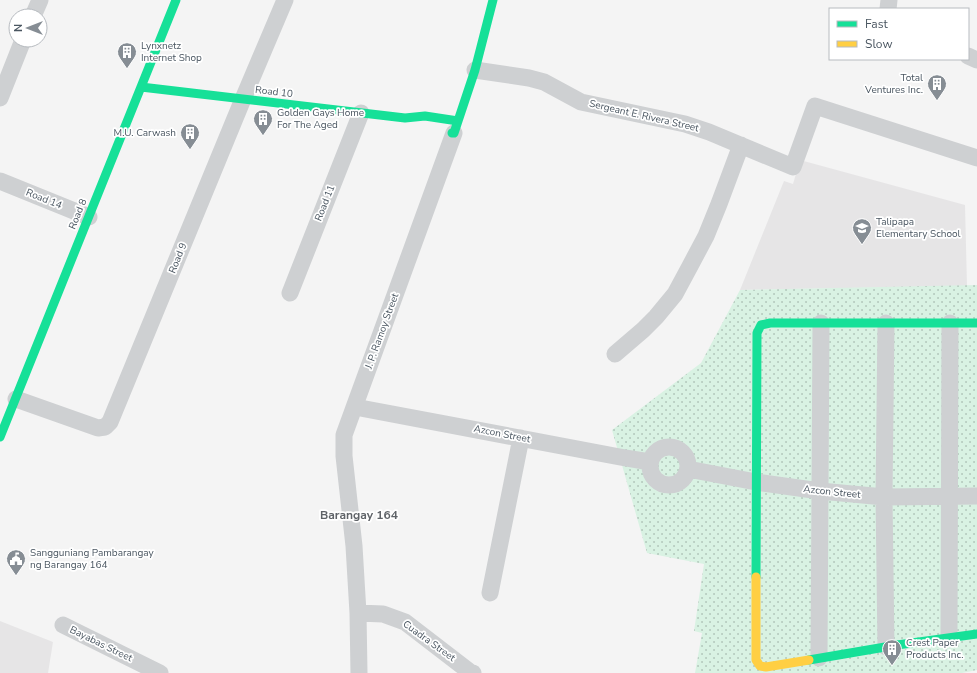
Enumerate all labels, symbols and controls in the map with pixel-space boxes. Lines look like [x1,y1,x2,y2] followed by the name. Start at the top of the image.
[8,8,48,48] north arrow
[829,8,969,60] legend
[865,16,888,32] text: Fast
[11,24,26,32] text: N
[865,36,893,52] text: Slow
[141,39,202,65] place label: Lynxnetz Internet Shop
[116,41,138,69] building icon: Lynxnetz Internet Shop
[864,71,923,97] place label: Total Ventures Inc.
[926,73,948,101] building icon: Total Ventures Inc.
[254,83,294,101] street label: Road 10
[588,97,701,136] street label: Sergeant E. Rivera Street
[277,106,364,132] place label: Golden Gays Home For The Aged
[252,108,274,136] building icon: Golden Gays Home For The Aged
[179,122,201,150] building icon: M.U. Carwash
[114,126,176,140] place label: M.U. Carwash
[311,183,339,223] street label: Road 11
[24,185,64,213] street label: Road 14
[66,197,90,231] street label: Road 8
[876,215,961,241] place label: Talipapa Elementary School
[851,217,873,245] school or university icon: Talipapa Elementary School
[166,241,190,275] street label: Road 9
[361,291,402,372] street label: J. P. Ramoy Street
[472,422,532,446] street label: Azcon Street
[803,482,862,502] street label: Azcon Street
[320,507,398,523] district label: Barangay 164
[30,546,155,572] place label: Sangguniang Pambarangay ng Barangay 164
[5,548,27,576] public building icon: Sangguniang Pambarangay ng Barangay 164
[400,617,459,665] street label: Cuadra Street
[67,623,135,665] street label: Bayabas Street
[906,636,964,662] place label: Crest Paper Products Inc.
[881,638,903,666] building icon: Crest Paper Products Inc.

